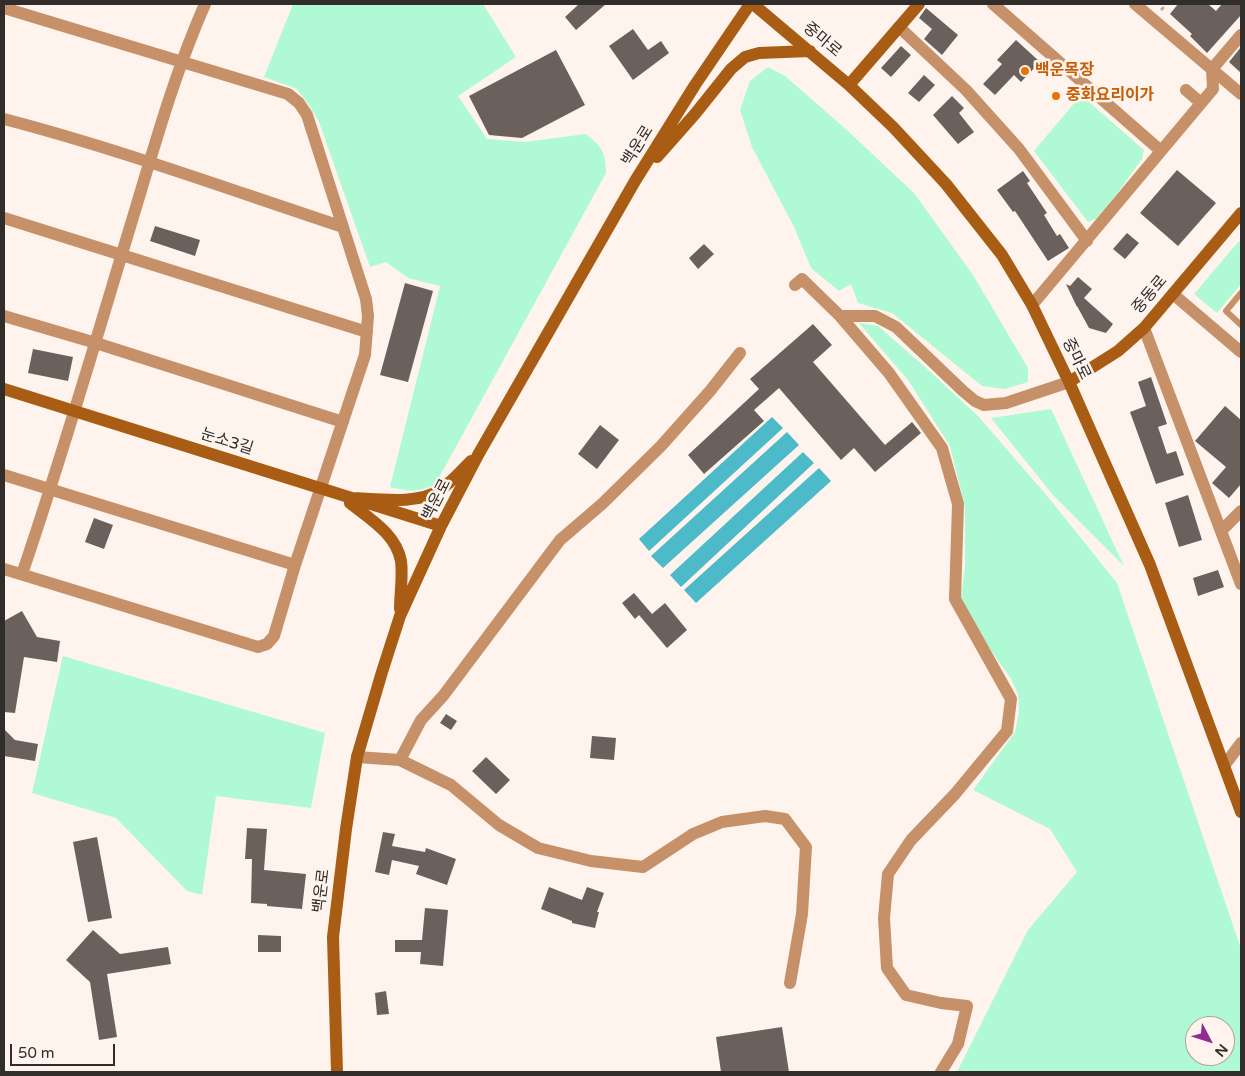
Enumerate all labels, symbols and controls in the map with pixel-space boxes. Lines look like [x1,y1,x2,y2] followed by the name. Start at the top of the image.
[799,18,845,62] street label: 중마로
[1035,61,1094,81] place label: 백운목장
[1019,65,1031,77] marker: 백운목장
[1066,86,1154,106] place label: 중화요리이가
[1050,90,1062,102] marker: 중화요리이가
[618,122,658,170] street label: 백운로
[1128,272,1172,318] street label: 중동로
[1058,335,1094,383] street label: 중마로
[198,425,256,459] street label: 눈소3길
[418,476,456,524] street label: 백운로
[310,868,334,914] street label: 백운로
[1185,1016,1235,1066] north arrow
[12,1034,118,1066] scale bar
[1211,1041,1231,1060] text: N
[18,1044,55,1062] text: 50 m

